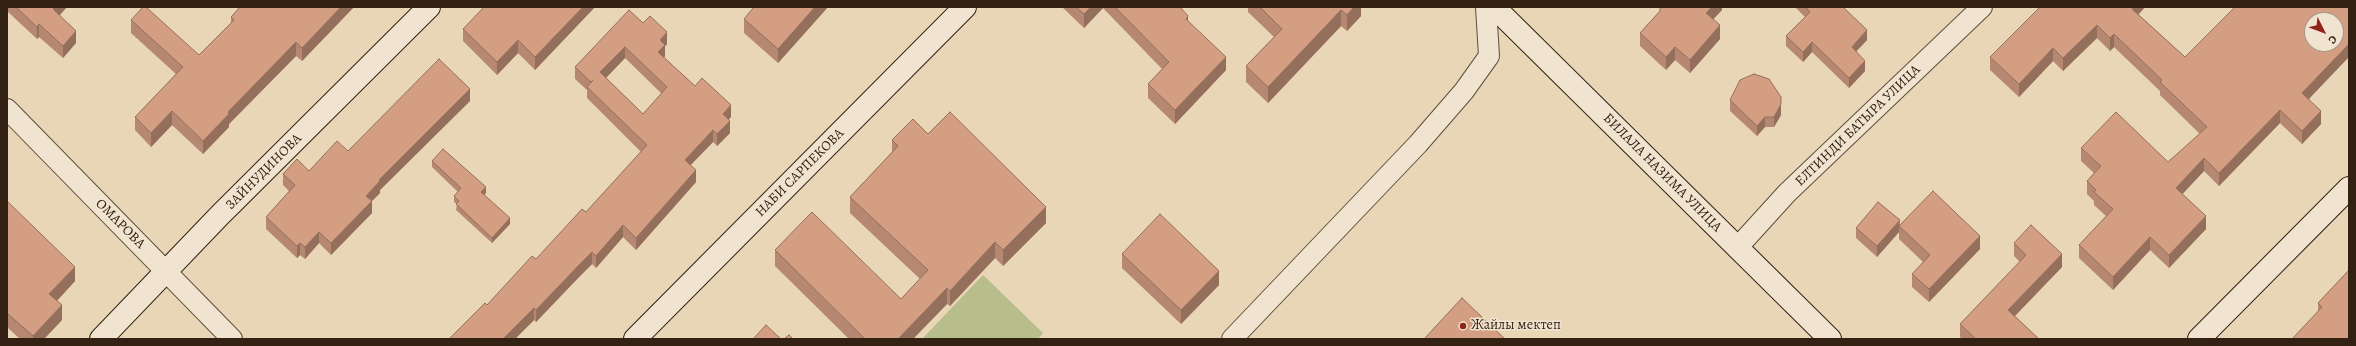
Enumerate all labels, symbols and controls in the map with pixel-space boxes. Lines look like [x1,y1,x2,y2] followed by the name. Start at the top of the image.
[2304,12,2344,52] north arrow
[2325,32,2340,47] text: С
[1792,62,1924,190] street label: ЕЛТИНДИ БАТЫРА УЛИЦА
[1599,110,1725,236] street label: БИЛАЛА НАЗИМА УЛИЦА
[752,125,848,221] street label: НАБИ САРПЕКОВА
[223,131,305,213] street label: ЗАЙНУДИНОВА
[92,196,148,252] street label: ОМАРОВА
[1471,318,1561,334] place label: Жайлы мектеп
[1458,321,1468,331] marker: Жайлы мектеп

